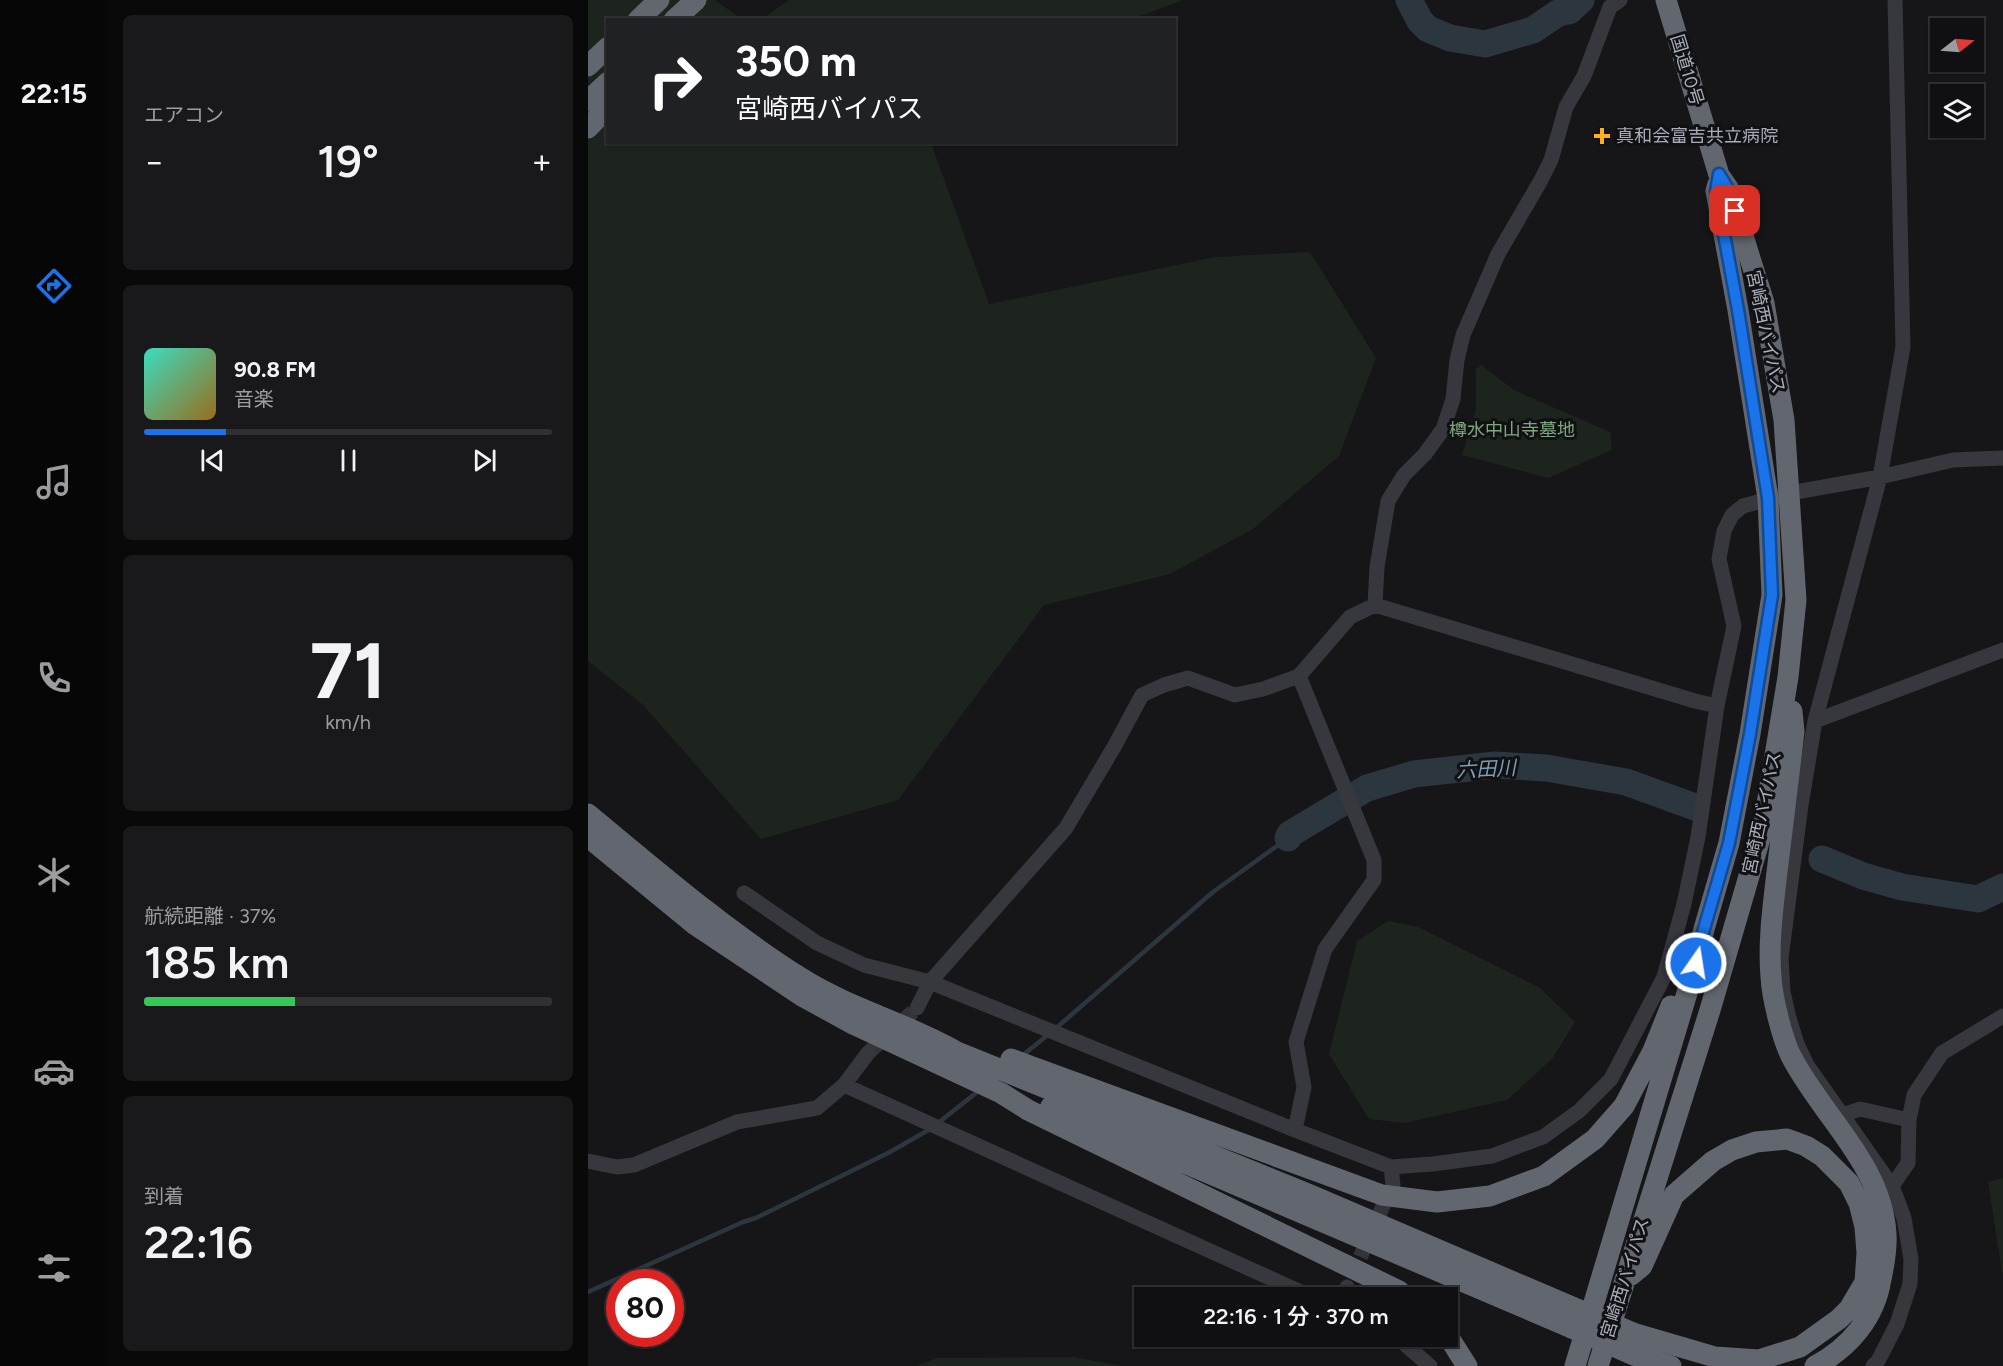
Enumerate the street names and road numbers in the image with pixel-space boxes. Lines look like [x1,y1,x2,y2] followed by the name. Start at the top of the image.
[1666,32,1708,108] street label: 国道10号
[1742,268,1790,396] street label: 宮崎西バイパス
[1738,749,1786,877] street label: 宮崎西バイパス
[1596,1215,1654,1341] street label: 宮崎西バイパス

